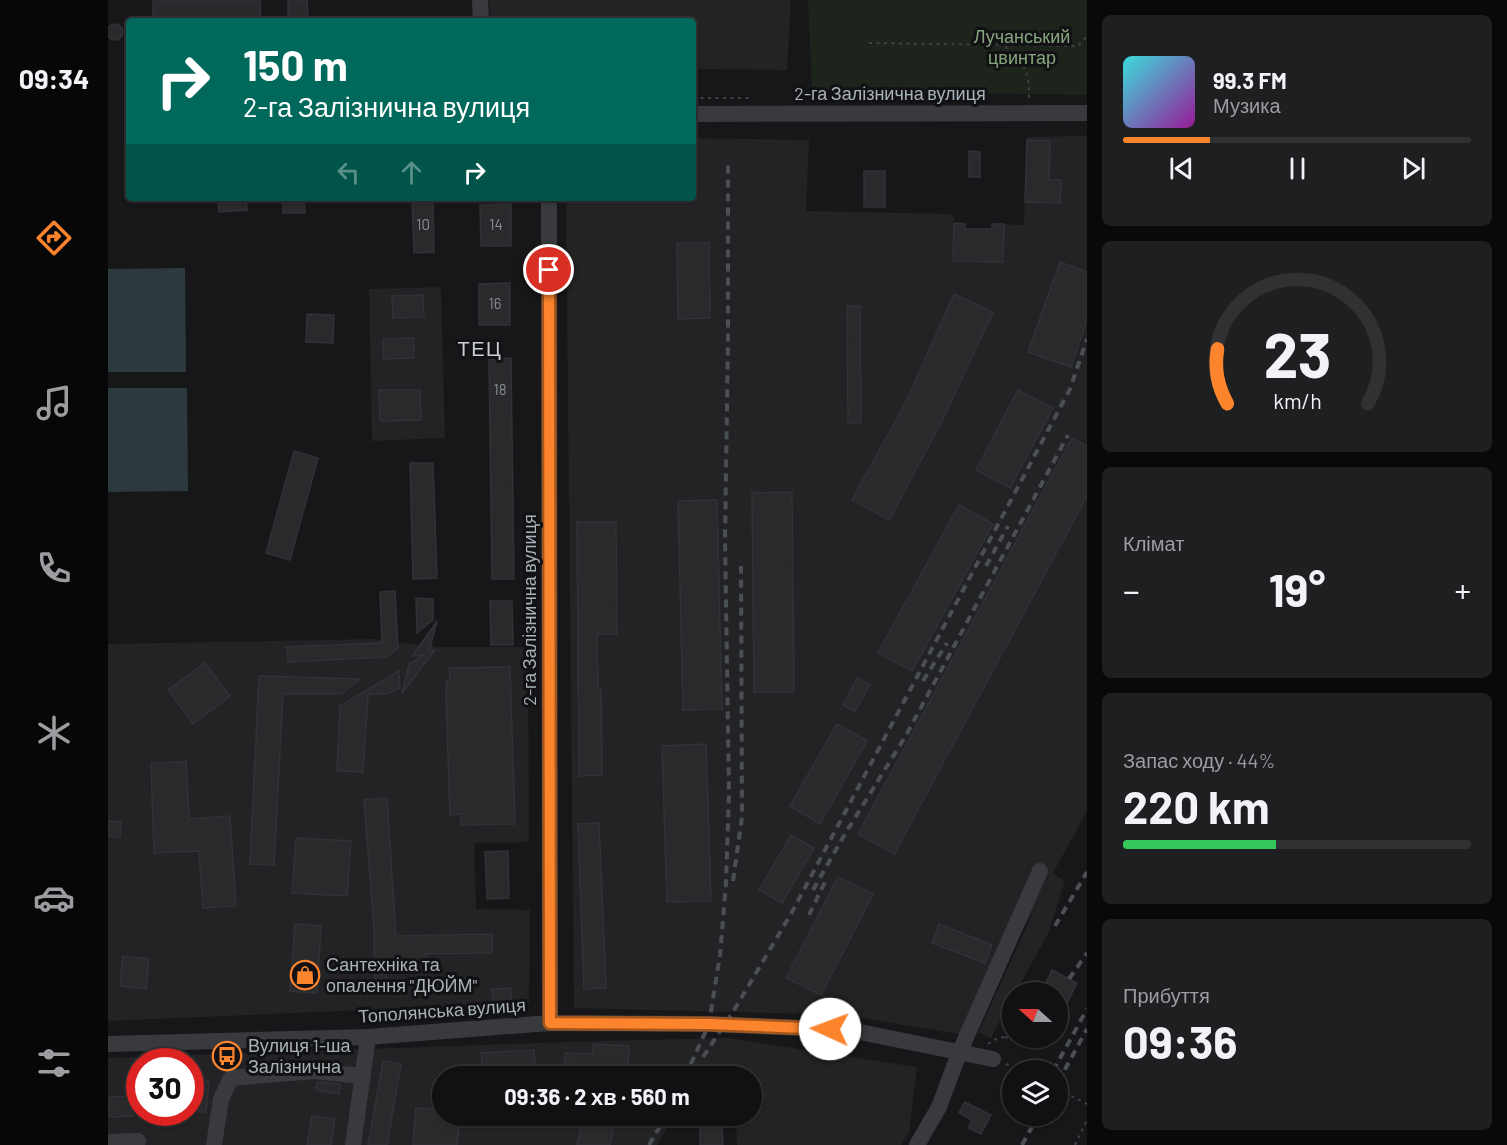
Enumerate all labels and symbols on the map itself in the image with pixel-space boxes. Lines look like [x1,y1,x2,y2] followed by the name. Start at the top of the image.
[974,25,1070,68] park label: Лучанський цвинтар
[794,82,986,104] street label: 2-га Залізнична вулиця
[416,215,430,233] house number: 10
[489,215,503,233] house number: 14
[523,244,574,295] pin
[489,294,501,312] house number: 16
[458,336,502,360] district label: ТЕЦ
[493,380,507,398] house number: 18
[518,514,540,706] street label: 2-га Залізнична вулиця
[326,953,478,996] place label: Сантехніка та опалення "ДЮЙМ"
[289,959,321,991] shop icon: Сантехніка та опалення "ДЮЙМ"
[1002,982,1068,1048] north arrow
[357,993,526,1027] street label: Тополянська вулиця
[798,997,862,1061] position arrow
[248,1034,351,1077] place label: Вулиця 1-ша Залізнична
[211,1040,243,1072] bus stop icon: Вулиця 1-ша Залізнична
[126,1048,204,1126] speed limit sign: 30

